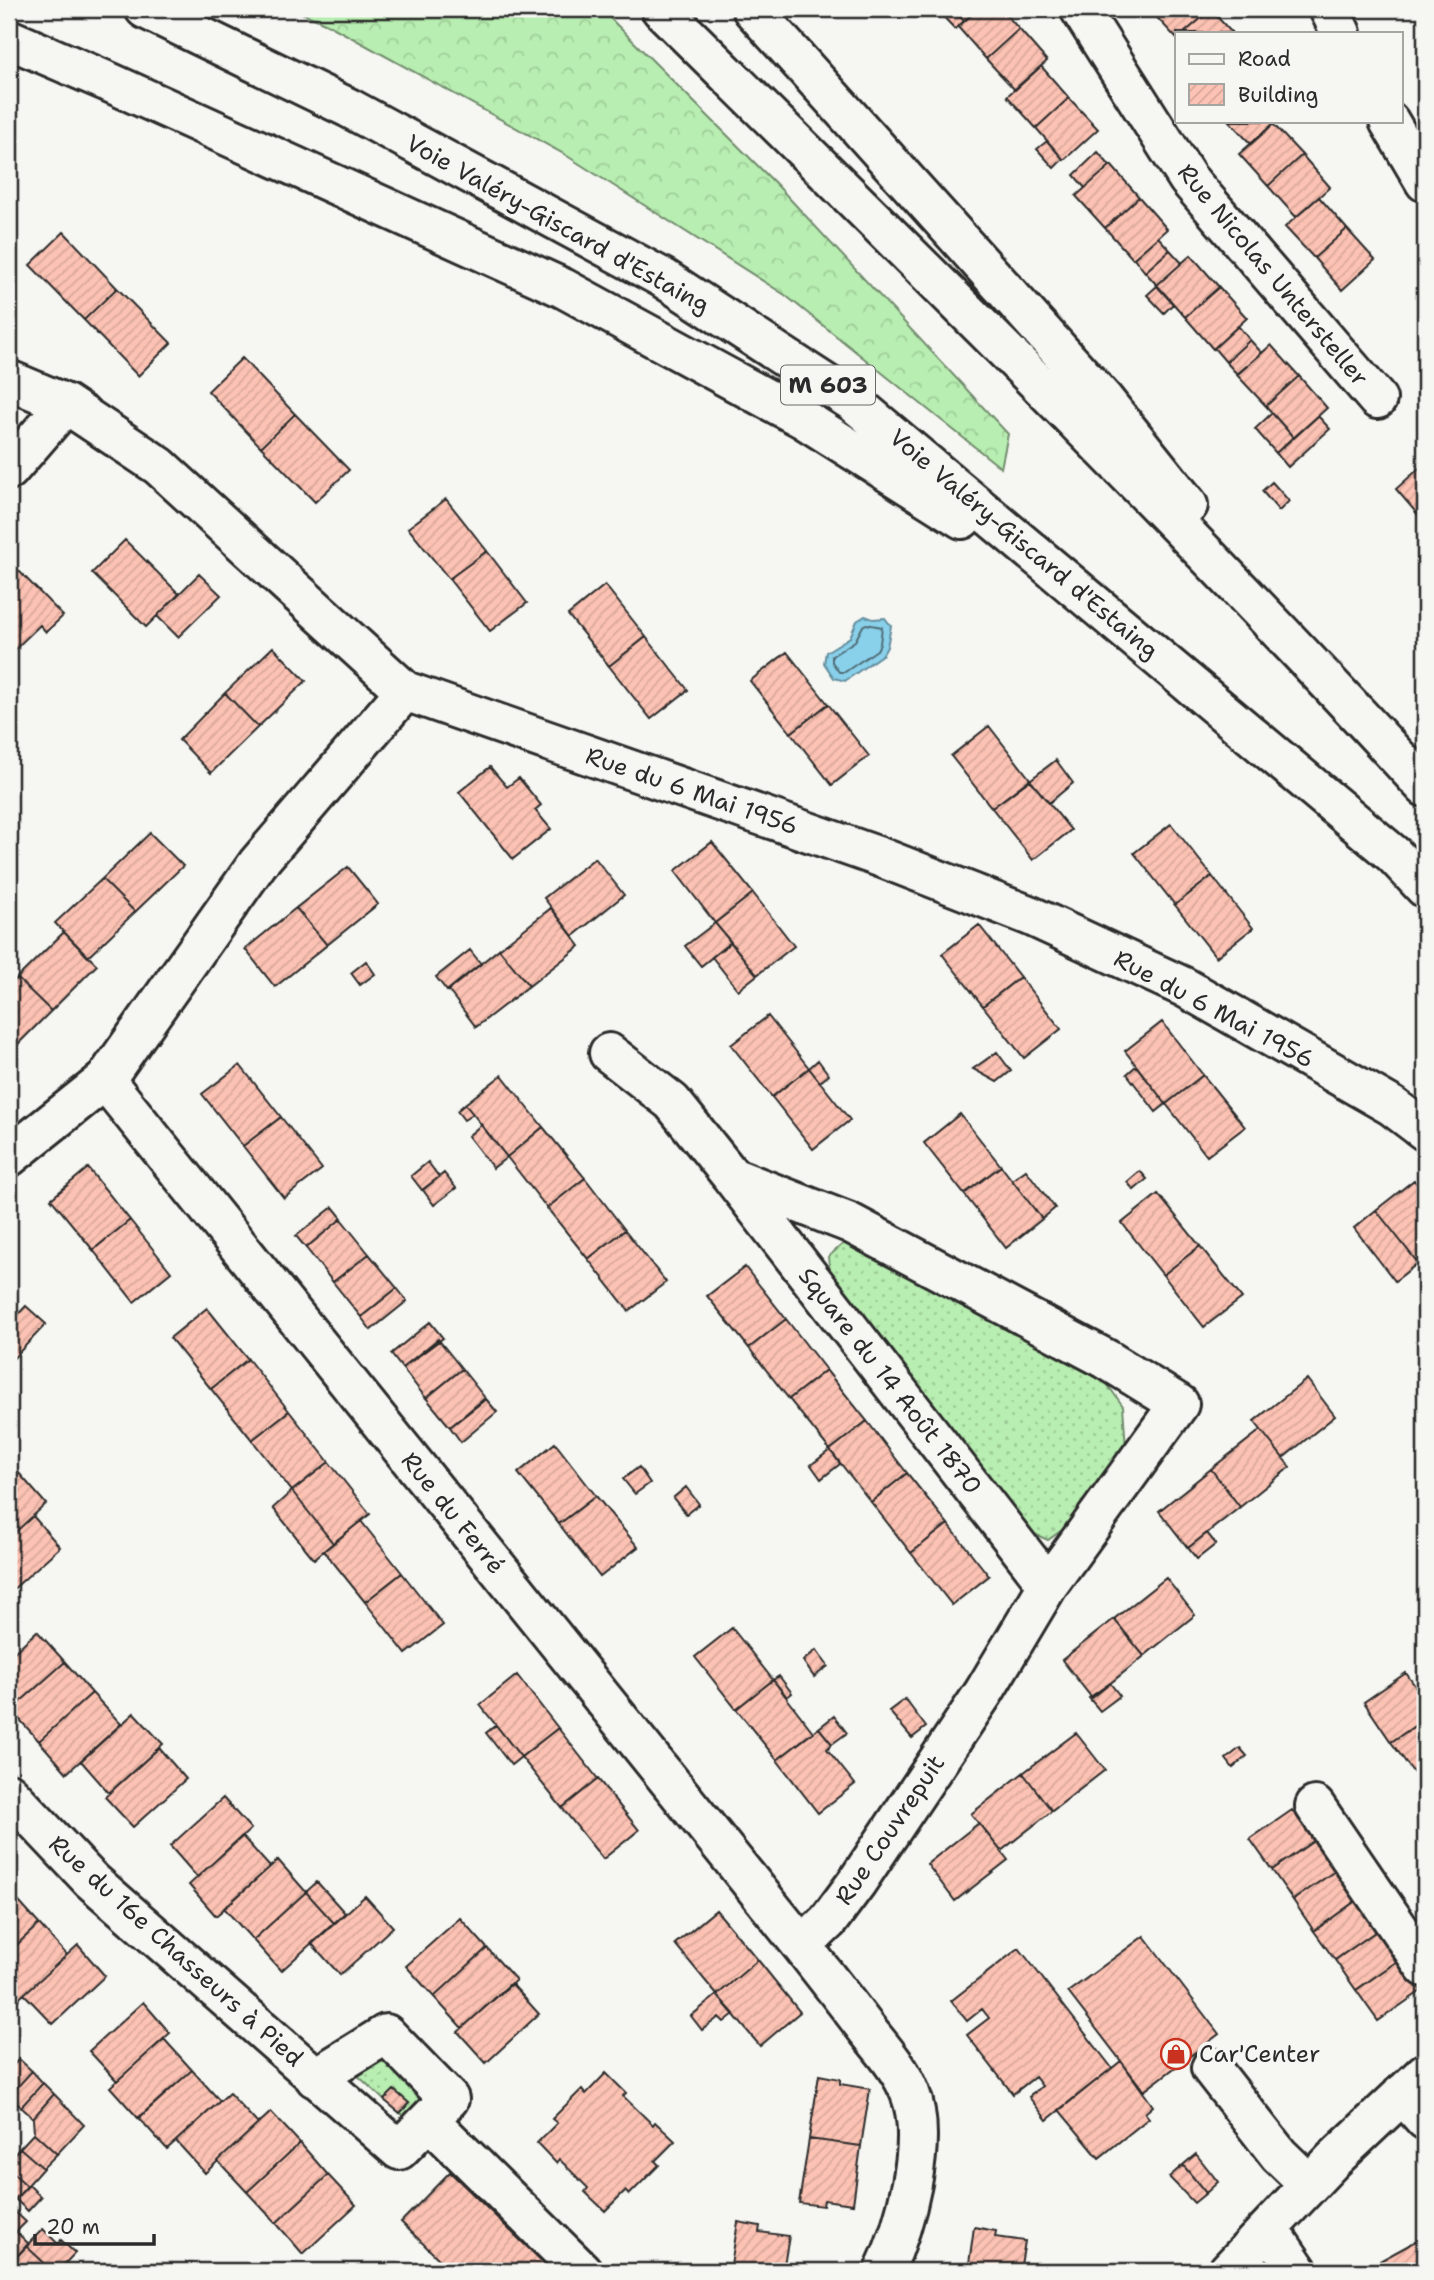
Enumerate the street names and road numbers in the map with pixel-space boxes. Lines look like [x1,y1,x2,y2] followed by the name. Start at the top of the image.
[400,127,716,321] street label: Voie Valéry-Giscard d'Estaing
[1170,157,1376,393] street label: Rue Nicolas Untersteller
[781,366,875,404] road number: M 603
[883,422,1165,666] street label: Voie Valéry-Giscard d'Estaing
[581,740,803,842] street label: Rue du 6 Mai 1956
[1108,943,1320,1075] street label: Rue du 6 Mai 1956
[791,1261,989,1501] street label: Square du 14 Août 1870
[394,1445,512,1581] street label: Rue du Ferré
[828,1749,952,1911] street label: Rue Couvrepuit
[42,1828,310,2074] street label: Rue du 16e Chasseurs à Pied

